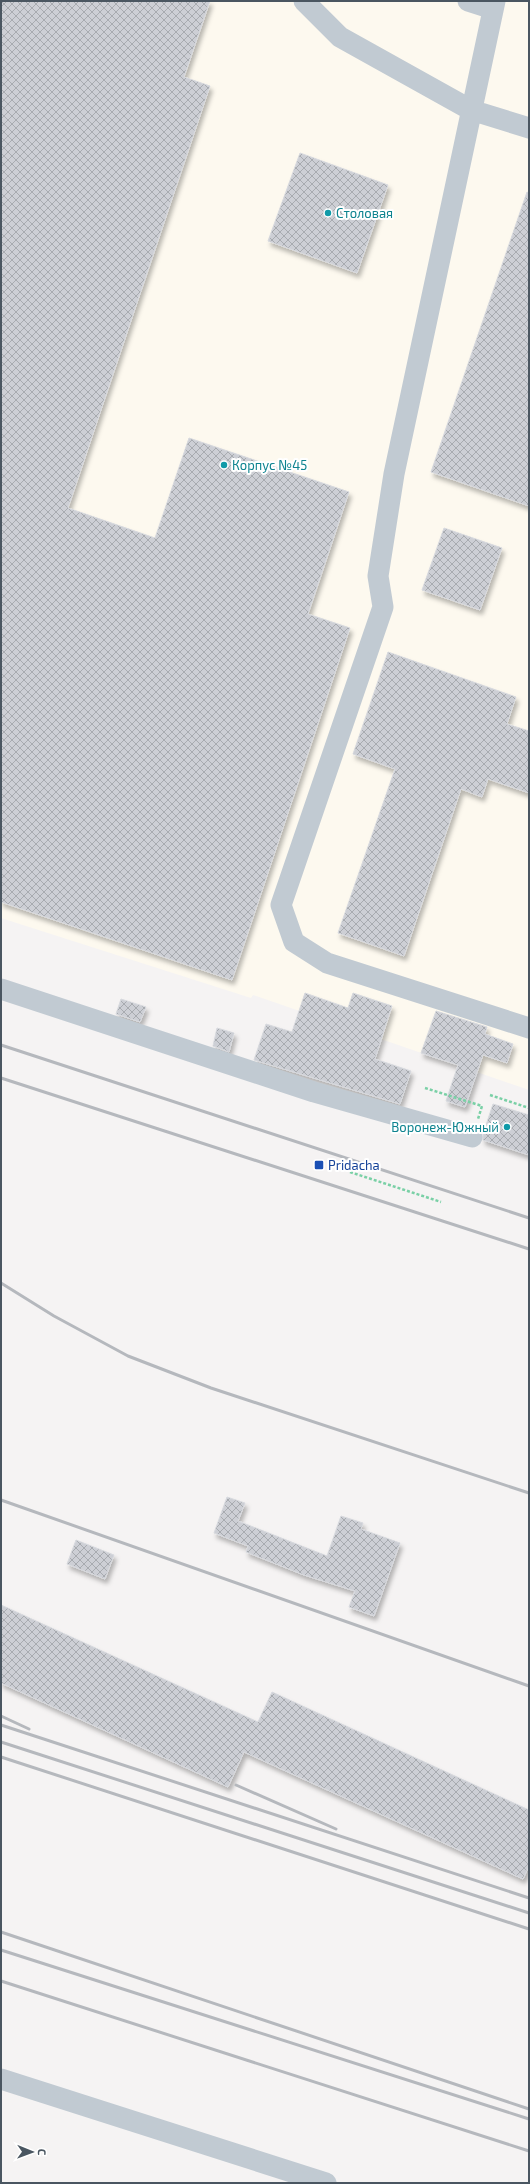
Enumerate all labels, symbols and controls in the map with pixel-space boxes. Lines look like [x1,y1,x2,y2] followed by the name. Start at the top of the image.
[336,205,393,221] place label: Столовая
[323,208,333,218] marker: Столовая
[232,457,307,473] place label: Корпус №45
[219,460,229,470] marker: Корпус №45
[391,1119,499,1135] place label: Воронеж-Южный
[502,1122,512,1132] marker: Воронеж-Южный
[328,1157,380,1173] place label: Pridacha
[313,1159,325,1171] marker: Pridacha
[12,2132,52,2172] north arrow
[36,2149,49,2156] text: С

